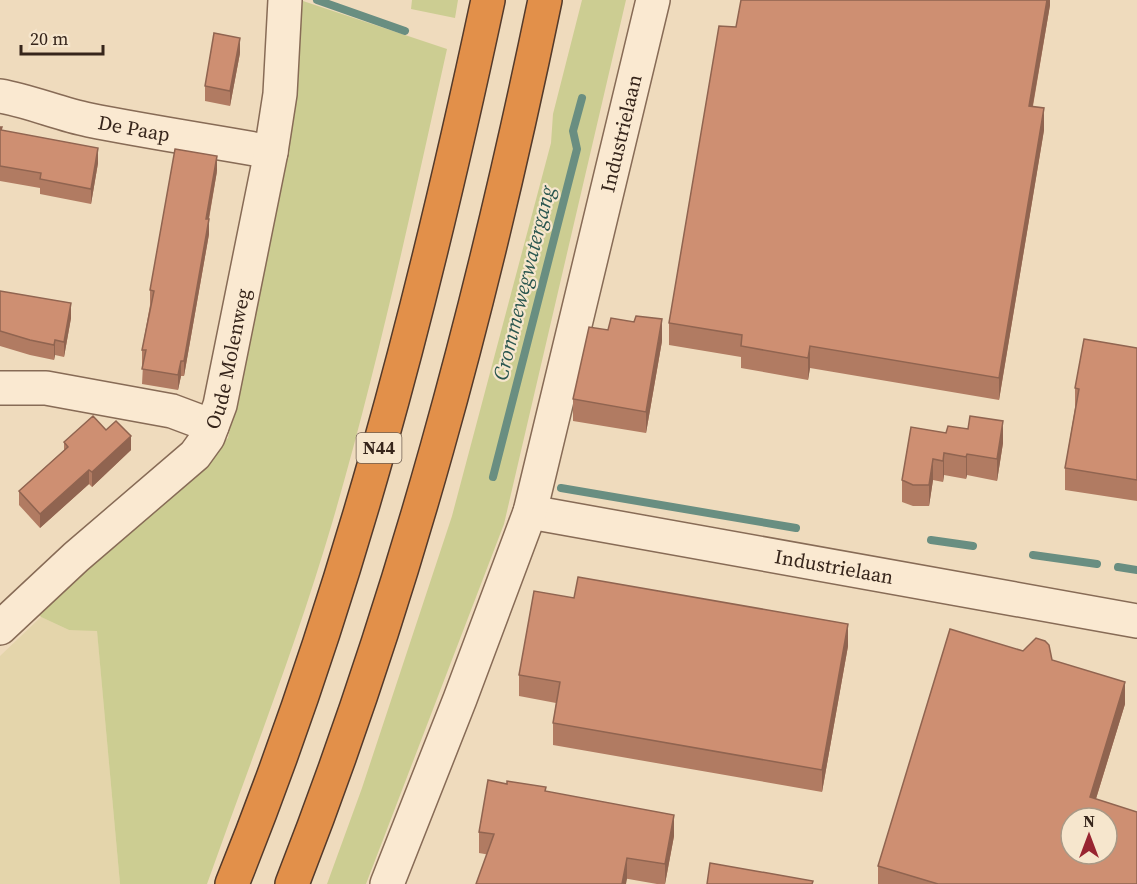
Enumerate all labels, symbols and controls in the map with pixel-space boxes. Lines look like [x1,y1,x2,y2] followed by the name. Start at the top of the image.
[21,18,104,56] scale bar
[30,26,68,51] text: 20 m
[593,72,649,195] street label: Industrielaan
[96,108,172,148] street label: De Paap
[485,182,562,383] water label: Crommewegwatergang
[198,286,257,433] street label: Oude Molenweg
[356,433,401,463] road number: N44
[773,542,896,591] street label: Industrielaan
[1059,806,1119,866] north arrow
[1083,810,1095,832] text: N

